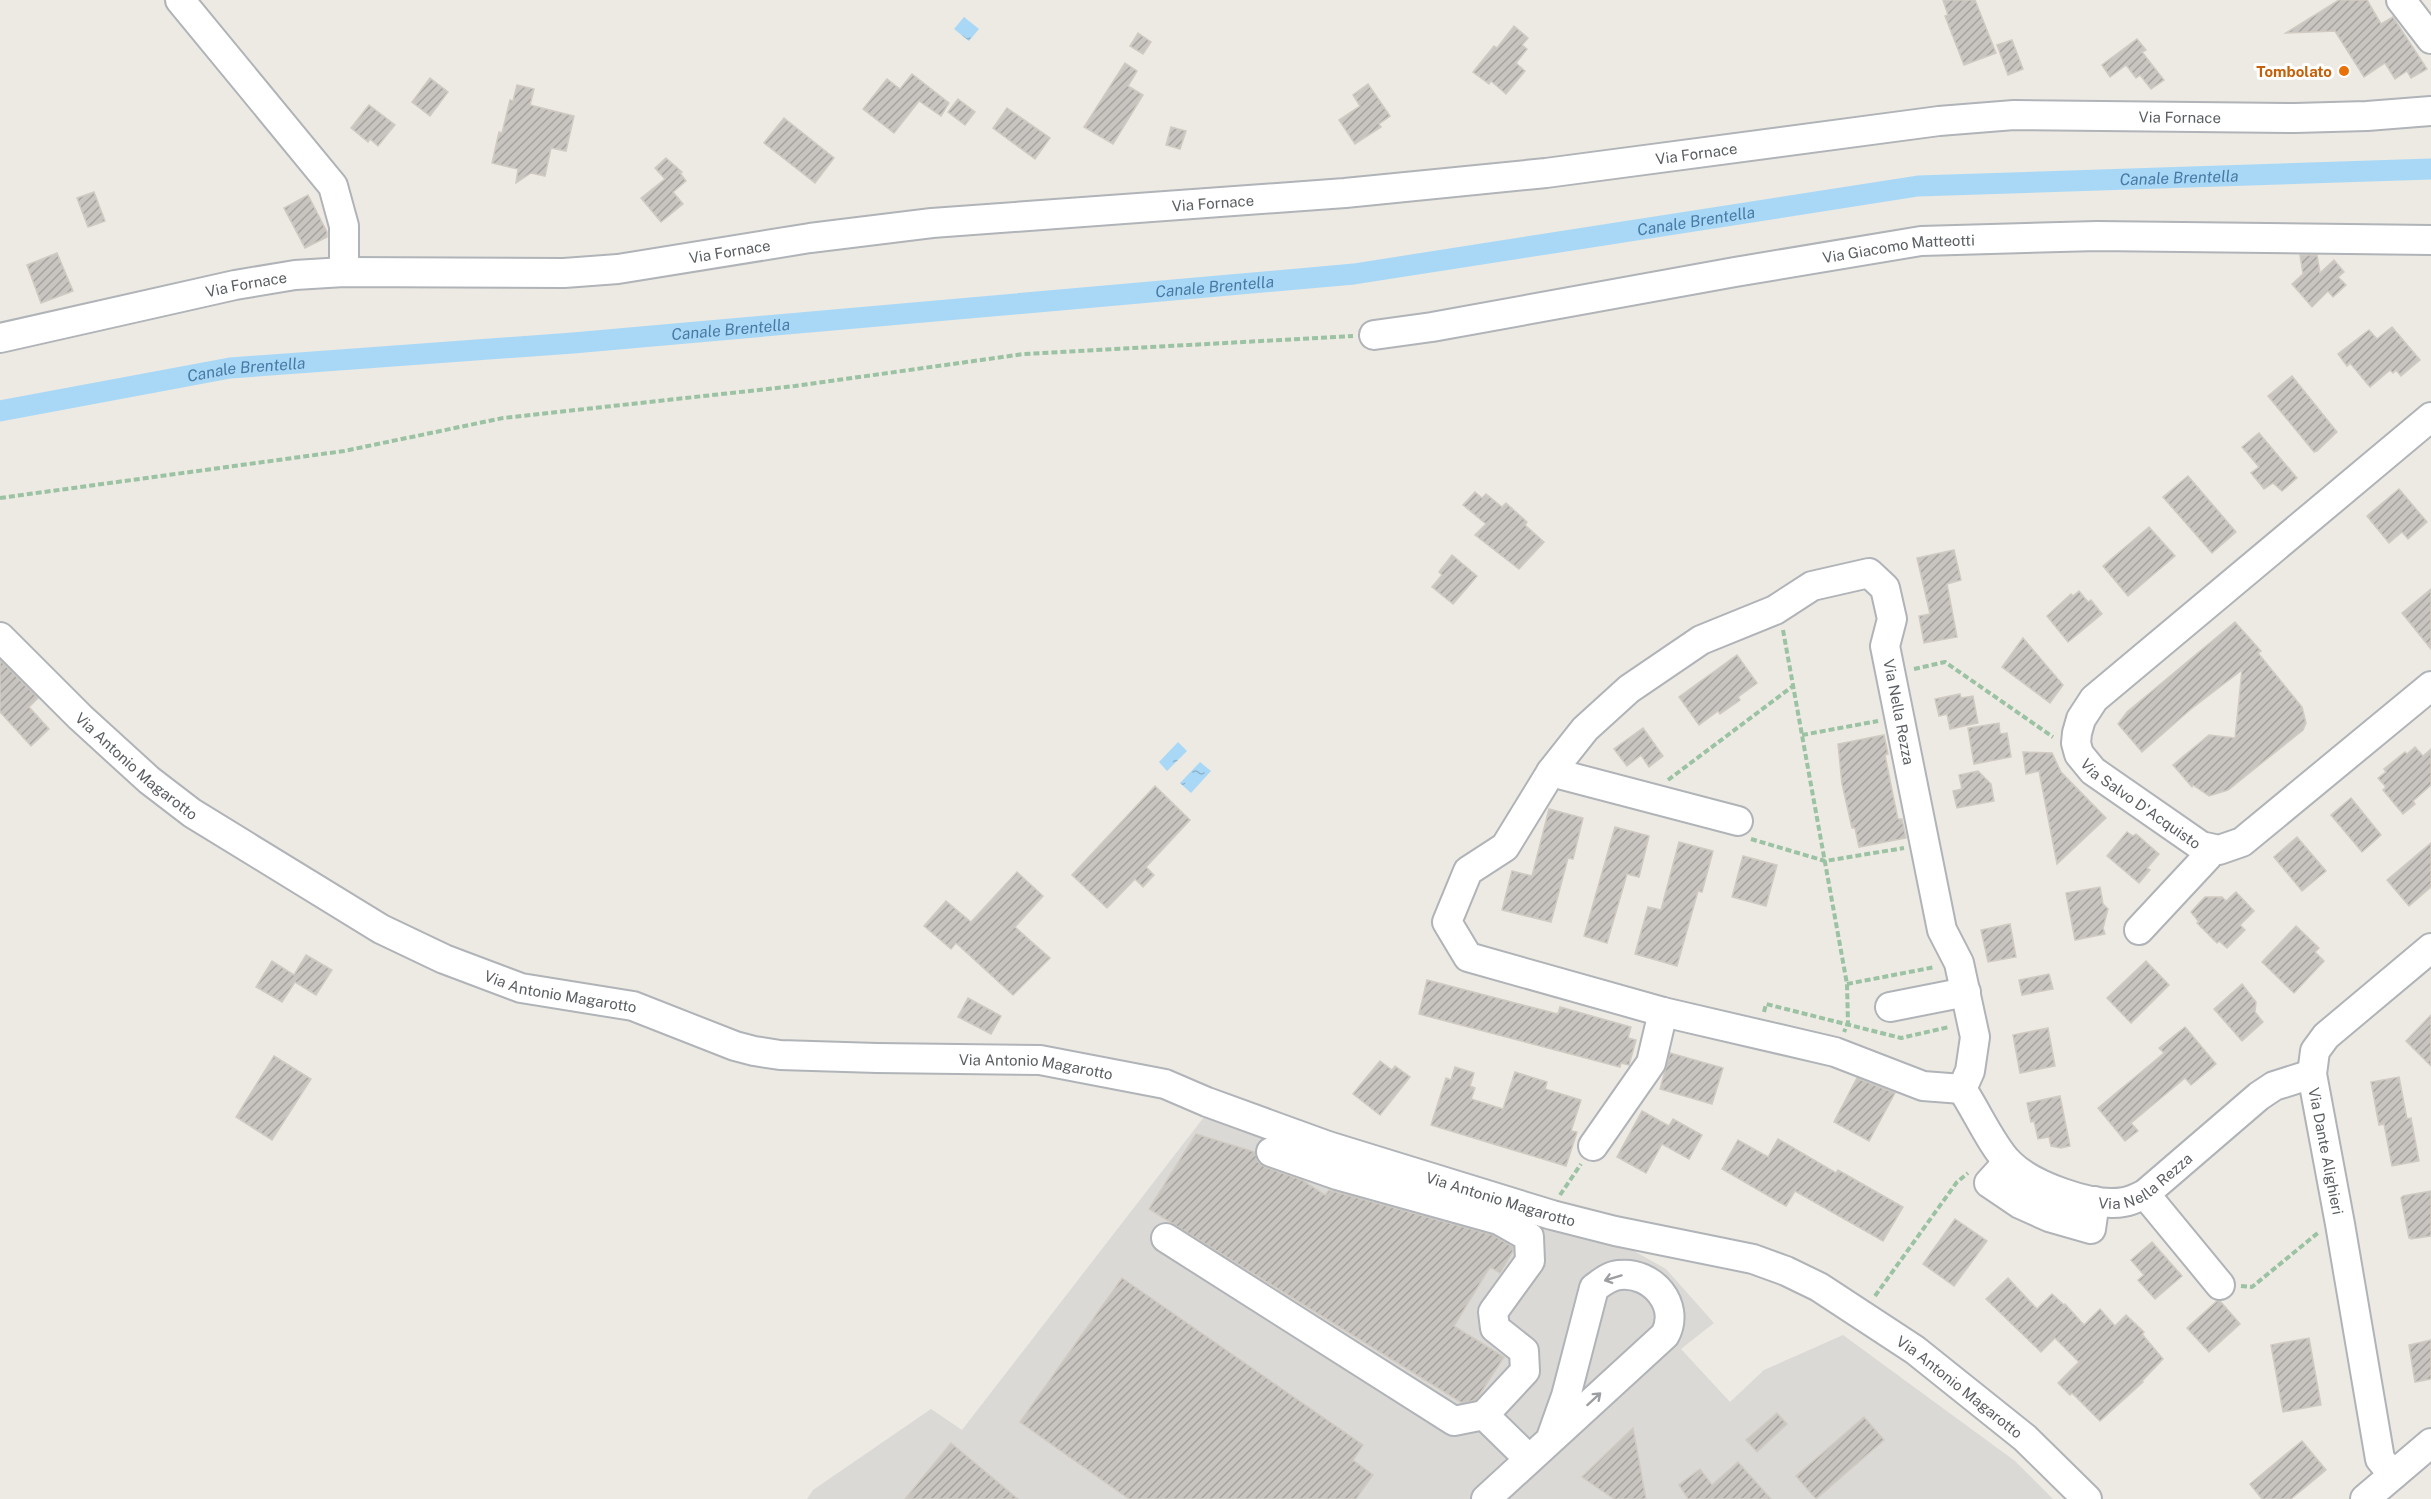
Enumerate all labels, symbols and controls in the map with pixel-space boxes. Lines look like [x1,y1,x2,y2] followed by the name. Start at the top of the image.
[2256,63,2332,80] place label: Tombolato
[2337,64,2351,78] marker: Tombolato
[2139,108,2221,126] street label: Via Fornace
[1654,139,1738,167] street label: Via Fornace
[2119,166,2239,189] water label: Canale Brentella
[1171,191,1255,214] street label: Via Fornace
[1636,202,1756,239] water label: Canale Brentella
[1821,231,1975,266] street label: Via Giacomo Matteotti
[688,236,772,266] street label: Via Fornace
[204,268,288,300] street label: Via Fornace
[1154,272,1275,301] water label: Canale Brentella
[670,314,791,344] water label: Canale Brentella
[185,353,306,385] water label: Canale Brentella
[1880,658,1918,766] street label: Via Nella Rezza
[72,709,201,823] street label: Via Antonio Magarotto
[2077,755,2204,852] street label: Via Salvo D'Acquisto
[482,967,638,1015] street label: Via Antonio Magarotto
[959,1051,1114,1082] street label: Via Antonio Magarotto
[2305,1086,2347,1216] street label: Via Dante Alighieri
[2097,1149,2195,1212] street label: Via Nella Rezza
[1424,1168,1577,1229] street label: Via Antonio Magarotto
[1604,1273,1623,1284] one-way arrow
[1894,1332,2026,1441] street label: Via Antonio Magarotto
[1587,1392,1602,1406] one-way arrow

